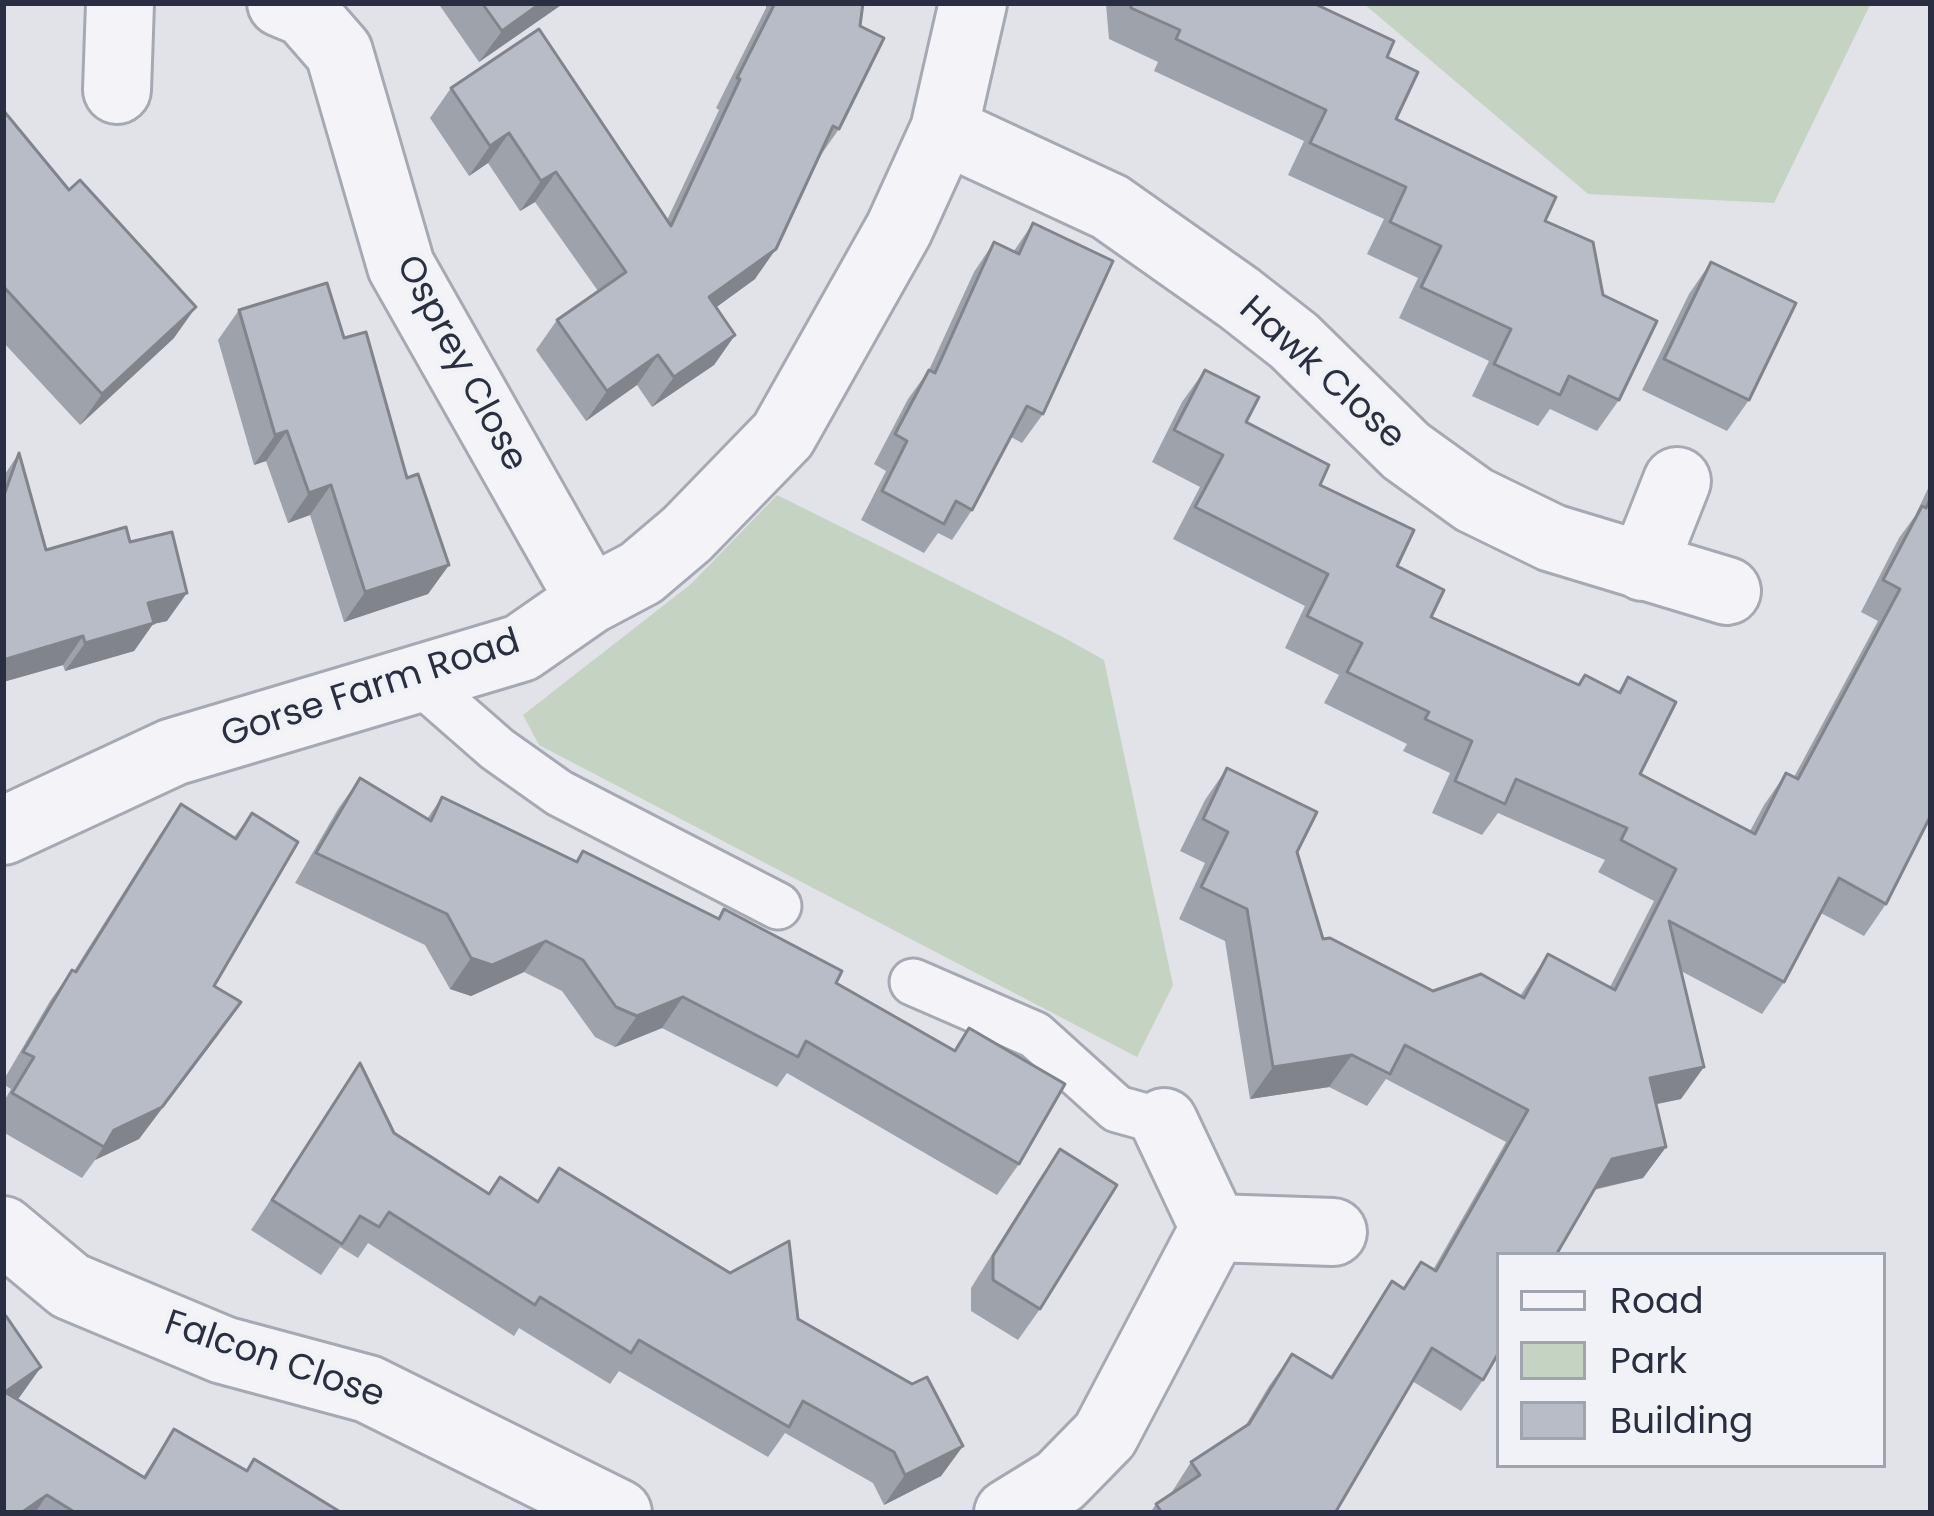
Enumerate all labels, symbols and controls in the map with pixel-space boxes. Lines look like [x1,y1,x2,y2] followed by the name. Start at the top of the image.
[385,249,535,479] street label: Osprey Close
[1229,288,1413,460] street label: Hawk Close
[216,621,526,759] street label: Gorse Farm Road
[1496,1252,1886,1468] legend
[1610,1275,1704,1326] text: Road
[158,1303,390,1419] street label: Falcon Close
[1610,1335,1687,1386] text: Park
[1610,1395,1753,1446] text: Building

